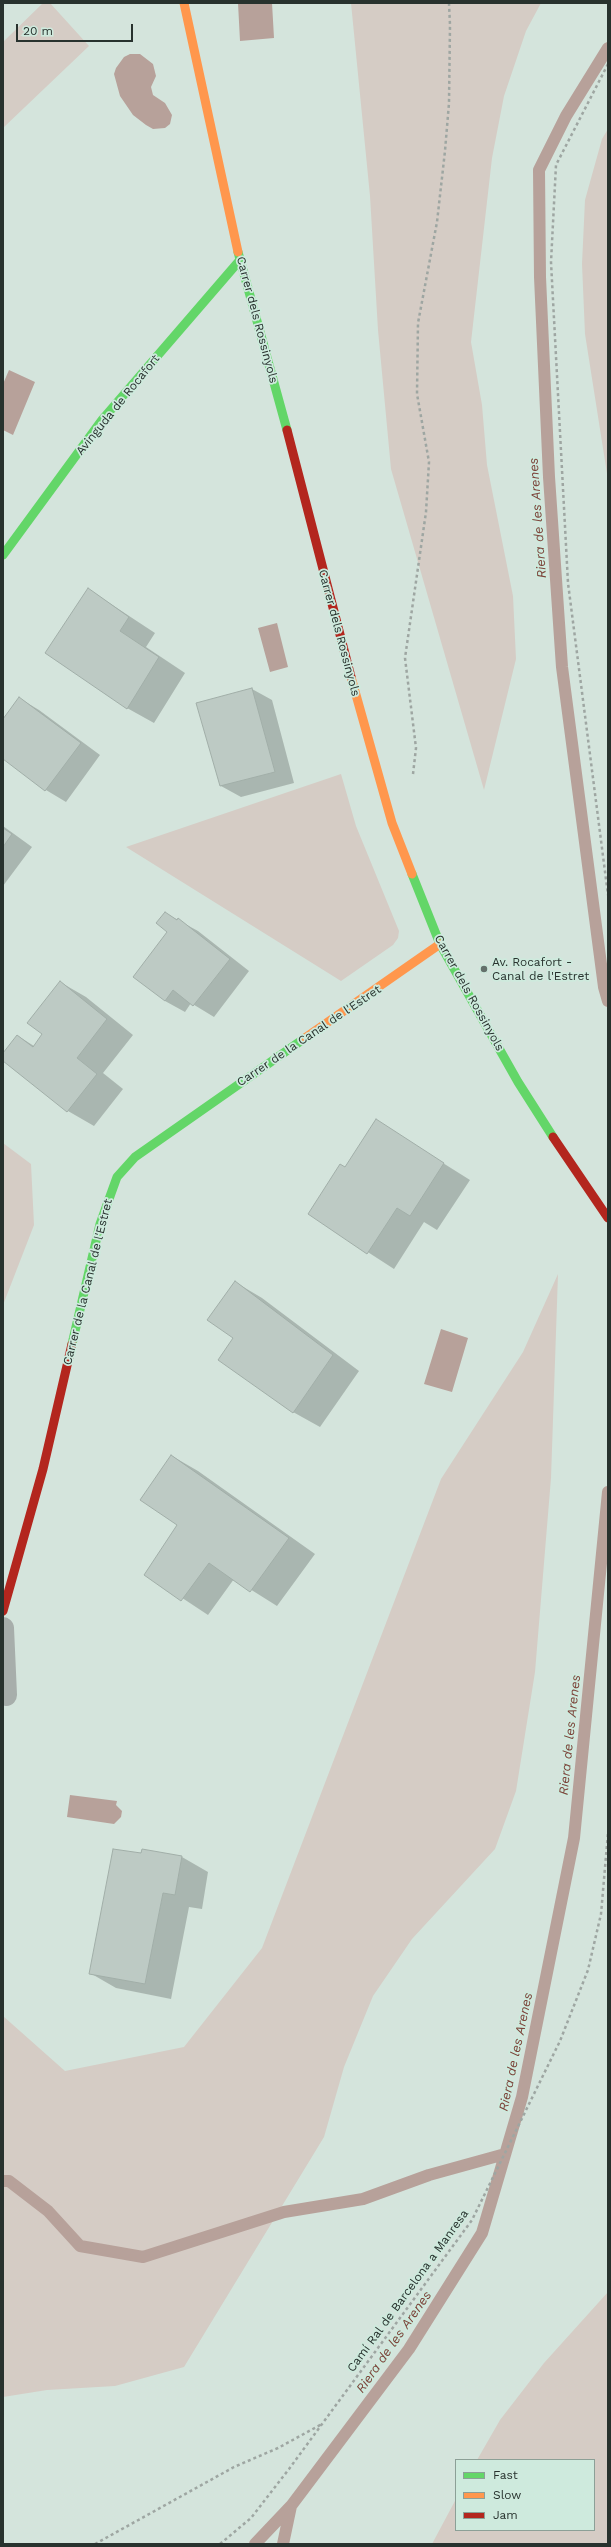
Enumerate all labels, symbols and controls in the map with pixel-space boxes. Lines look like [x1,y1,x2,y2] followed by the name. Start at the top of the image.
[18,16,135,42] scale bar
[23,24,53,38] text: 20 m
[233,255,281,385] street label: Carrer dels Rossinyols
[73,352,163,458] street label: Avinguda de Rocafort
[526,457,550,579] water label: Riera de les Arenes
[315,568,363,698] street label: Carrer dels Rossinyols
[431,932,507,1054] street label: Carrer dels Rossinyols
[492,955,589,983] place label: Av. Rocafort - Canal de l'Estret
[479,964,489,974] marker: Av. Rocafort - Canal de l'Estret
[234,982,384,1090] street label: Carrer de la Canal de l'Estret
[60,1197,116,1367] street label: Carrer de la Canal de l'Estret
[556,1674,584,1796] water label: Riera de les Arenes
[496,1991,536,2113] water label: Riera de les Arenes
[344,2207,472,2375] street label: Camí Ral de Barcelona a Manresa
[353,2288,435,2396] water label: Riera de les Arenes
[455,2459,595,2531] legend
[493,2468,518,2482] text: Fast
[493,2488,521,2502] text: Slow
[493,2508,518,2522] text: Jam

